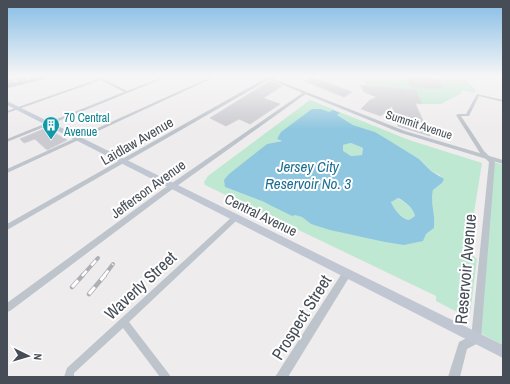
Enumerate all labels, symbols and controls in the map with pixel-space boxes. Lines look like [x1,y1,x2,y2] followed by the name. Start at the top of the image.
[384,107,454,143] street label: Summit Avenue
[63,110,109,140] place label: 70 Central Avenue
[97,113,177,169] street label: Laidlaw Avenue
[41,115,61,140] building icon: 70 Central Avenue
[107,156,189,222] street label: Jefferson Avenue
[265,156,351,194] water label: Jersey City Reservoir No. 3
[222,190,300,240] street label: Central Avenue
[449,213,481,325] street label: Reservoir Avenue
[99,246,181,324] street label: Waverly Street
[266,270,336,364] street label: Prospect Street
[8,336,48,376] north arrow
[31,353,45,361] text: N

